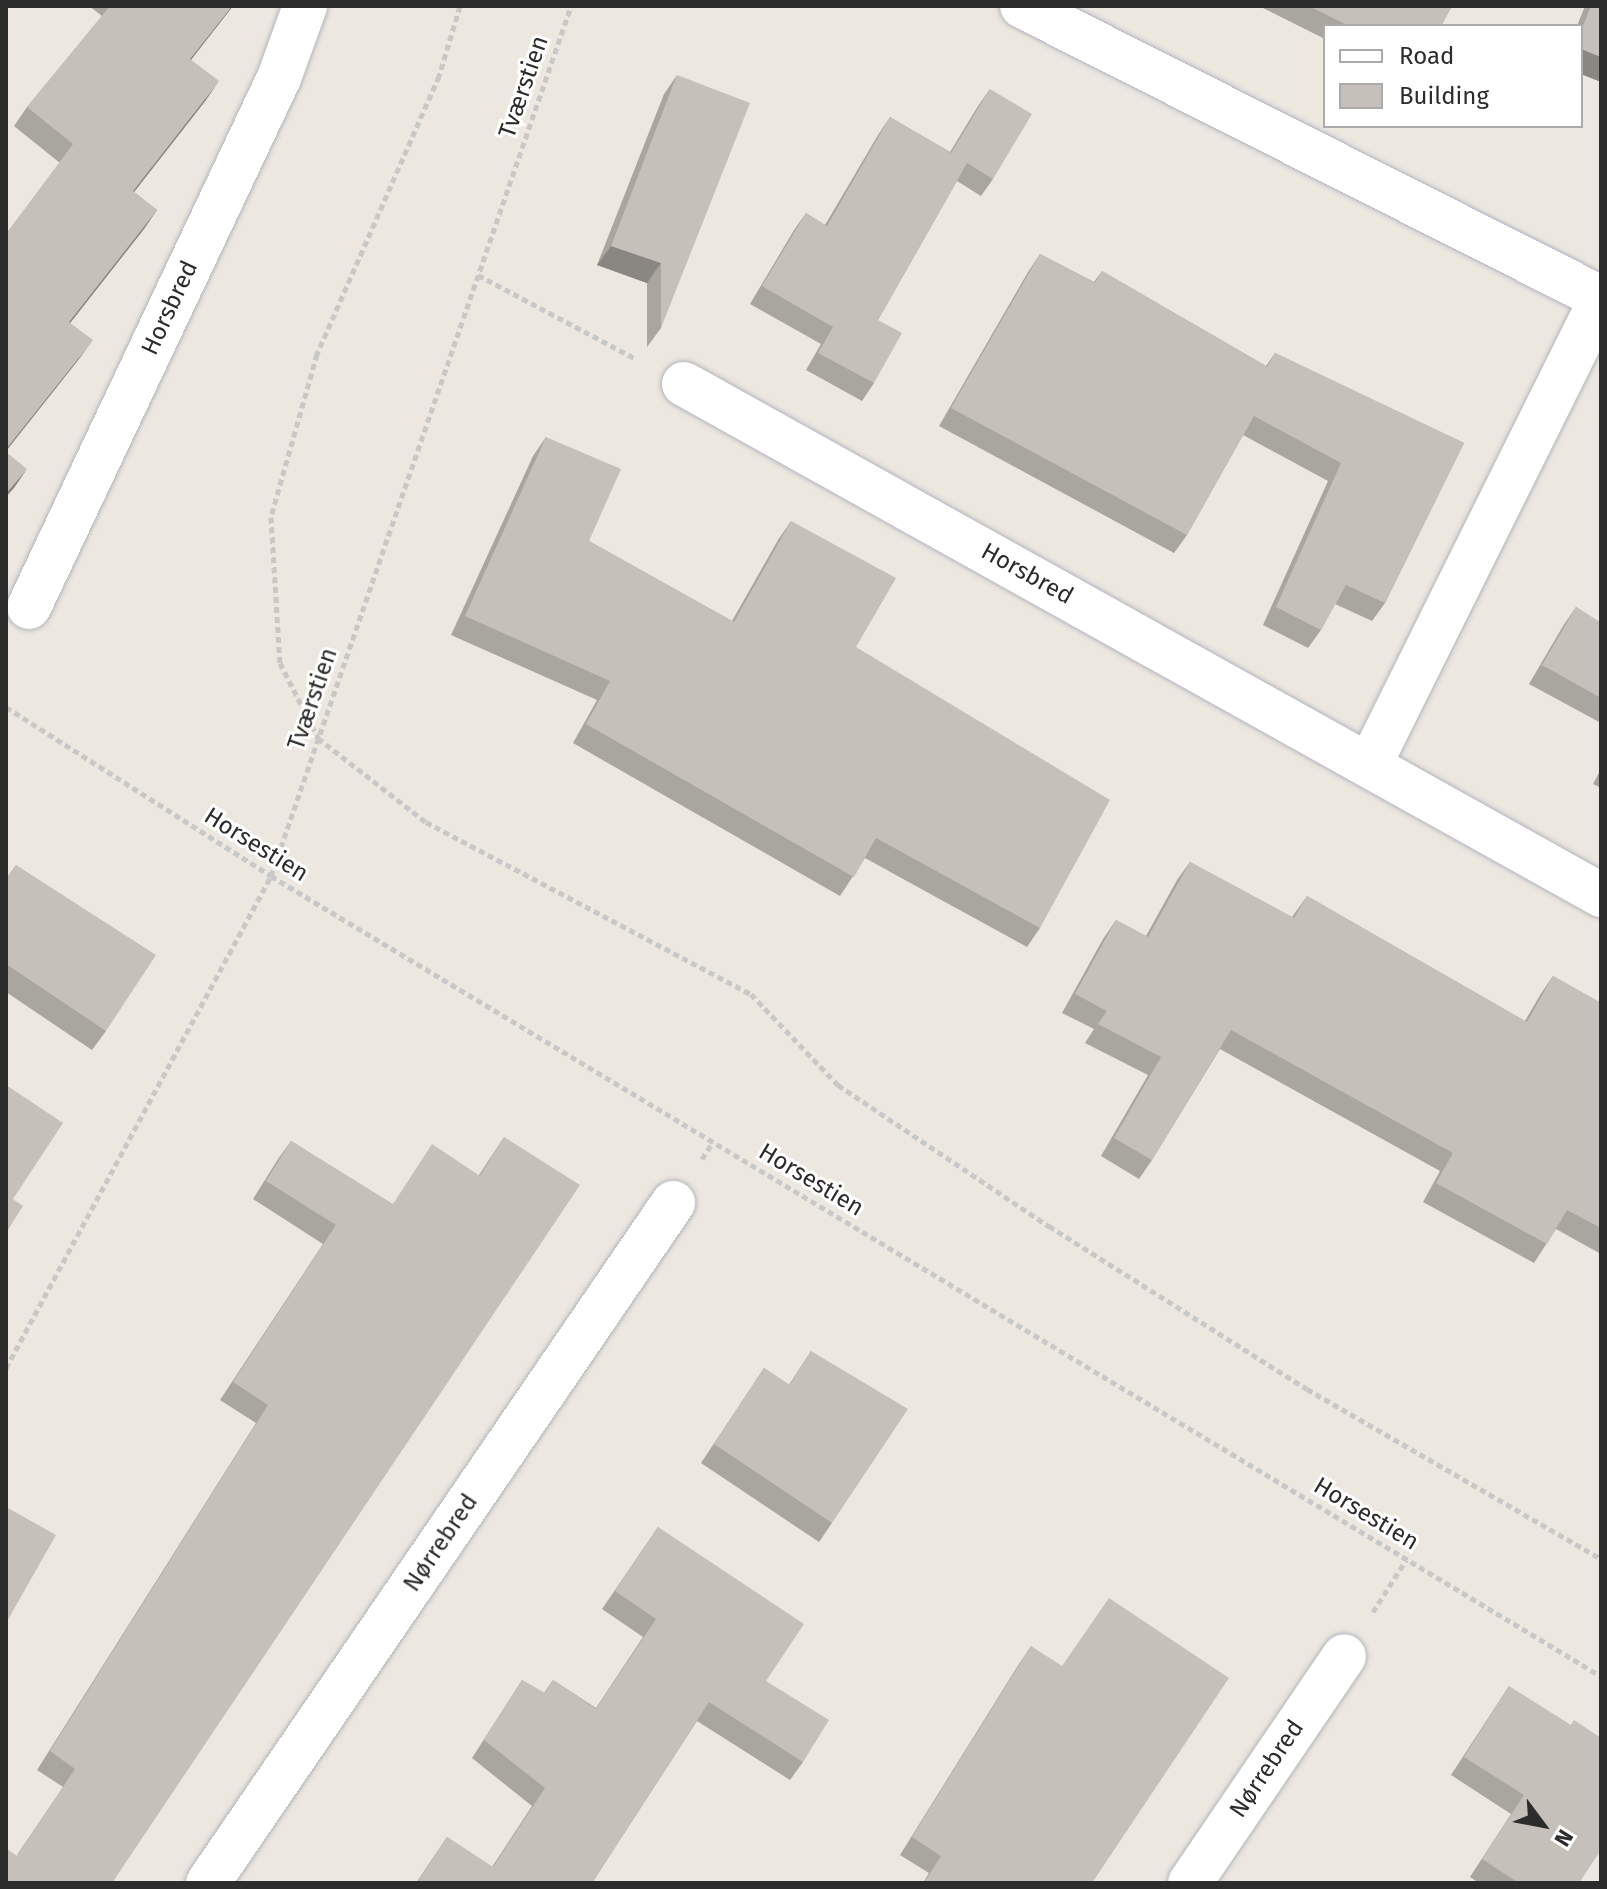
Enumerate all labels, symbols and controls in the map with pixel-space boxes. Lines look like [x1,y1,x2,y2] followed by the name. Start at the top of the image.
[1323,24,1583,128] legend
[493,32,555,142] street label: Tværstien
[1399,42,1454,70] text: Road
[1399,82,1489,110] text: Building
[136,256,204,360] street label: Horsbred
[976,537,1078,611] street label: Horsbred
[282,644,344,754] street label: Tværstien
[199,802,313,888] street label: Horsestien
[753,1137,869,1223] street label: Horsestien
[1308,1471,1424,1557] street label: Horsestien
[398,1489,484,1597] street label: Nørrebred
[1224,1715,1310,1823] street label: Nørrebred
[1503,1785,1583,1865] north arrow
[1548,1825,1579,1851] text: N

